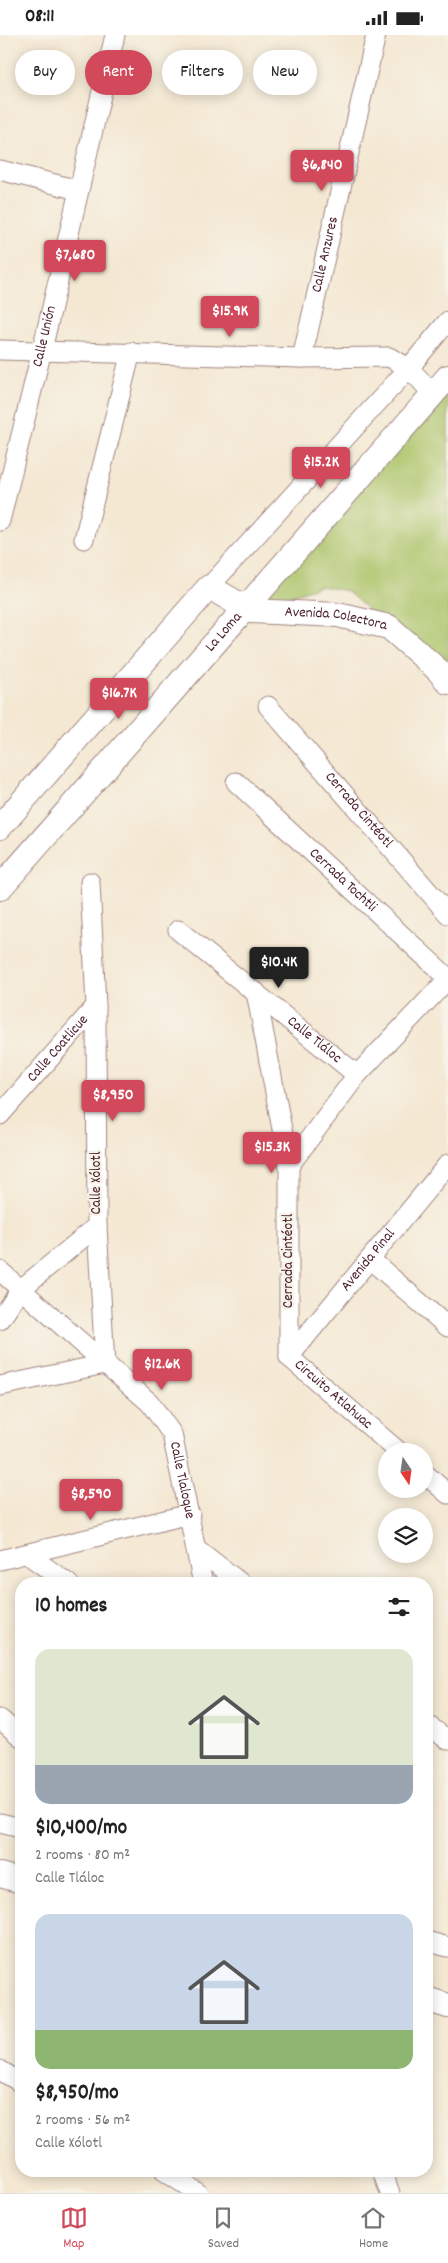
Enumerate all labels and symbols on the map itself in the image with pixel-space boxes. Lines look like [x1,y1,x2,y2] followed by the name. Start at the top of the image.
[281,149,363,192] pin: $6,840
[306,214,345,295] street label: Calle Anzures
[34,239,116,282] pin: $7,680
[189,295,271,338] pin: $15.9K
[27,304,63,369] street label: Calle Unión
[280,447,362,489] pin: $15.2K
[284,602,390,637] street label: Avenida Colectora
[200,607,248,657] street label: La Loma
[78,677,160,720] pin: $16.7K
[319,767,398,854] street label: Cerrada Cintéotl
[303,843,382,918] street label: Cerrada Tochtli
[238,947,320,989] pin: $10.4K
[22,1010,94,1088] street label: Calle Coatlicue
[282,1011,346,1069] street label: Calle Tláloc
[72,1079,154,1122] pin: $8,950
[231,1131,313,1174] pin: $15.3K
[86,1151,108,1214] street label: Calle Xólotl
[278,1213,300,1308] street label: Cerrada Cintéotl
[336,1224,401,1297] street label: Avenida Pinal
[121,1349,203,1391] pin: $12.6K
[289,1355,377,1435] street label: Circuito Atlahuac
[163,1440,200,1521] street label: Calle Tlaloque
[378,1443,432,1497] north arrow
[50,1479,132,1521] pin: $8,590

